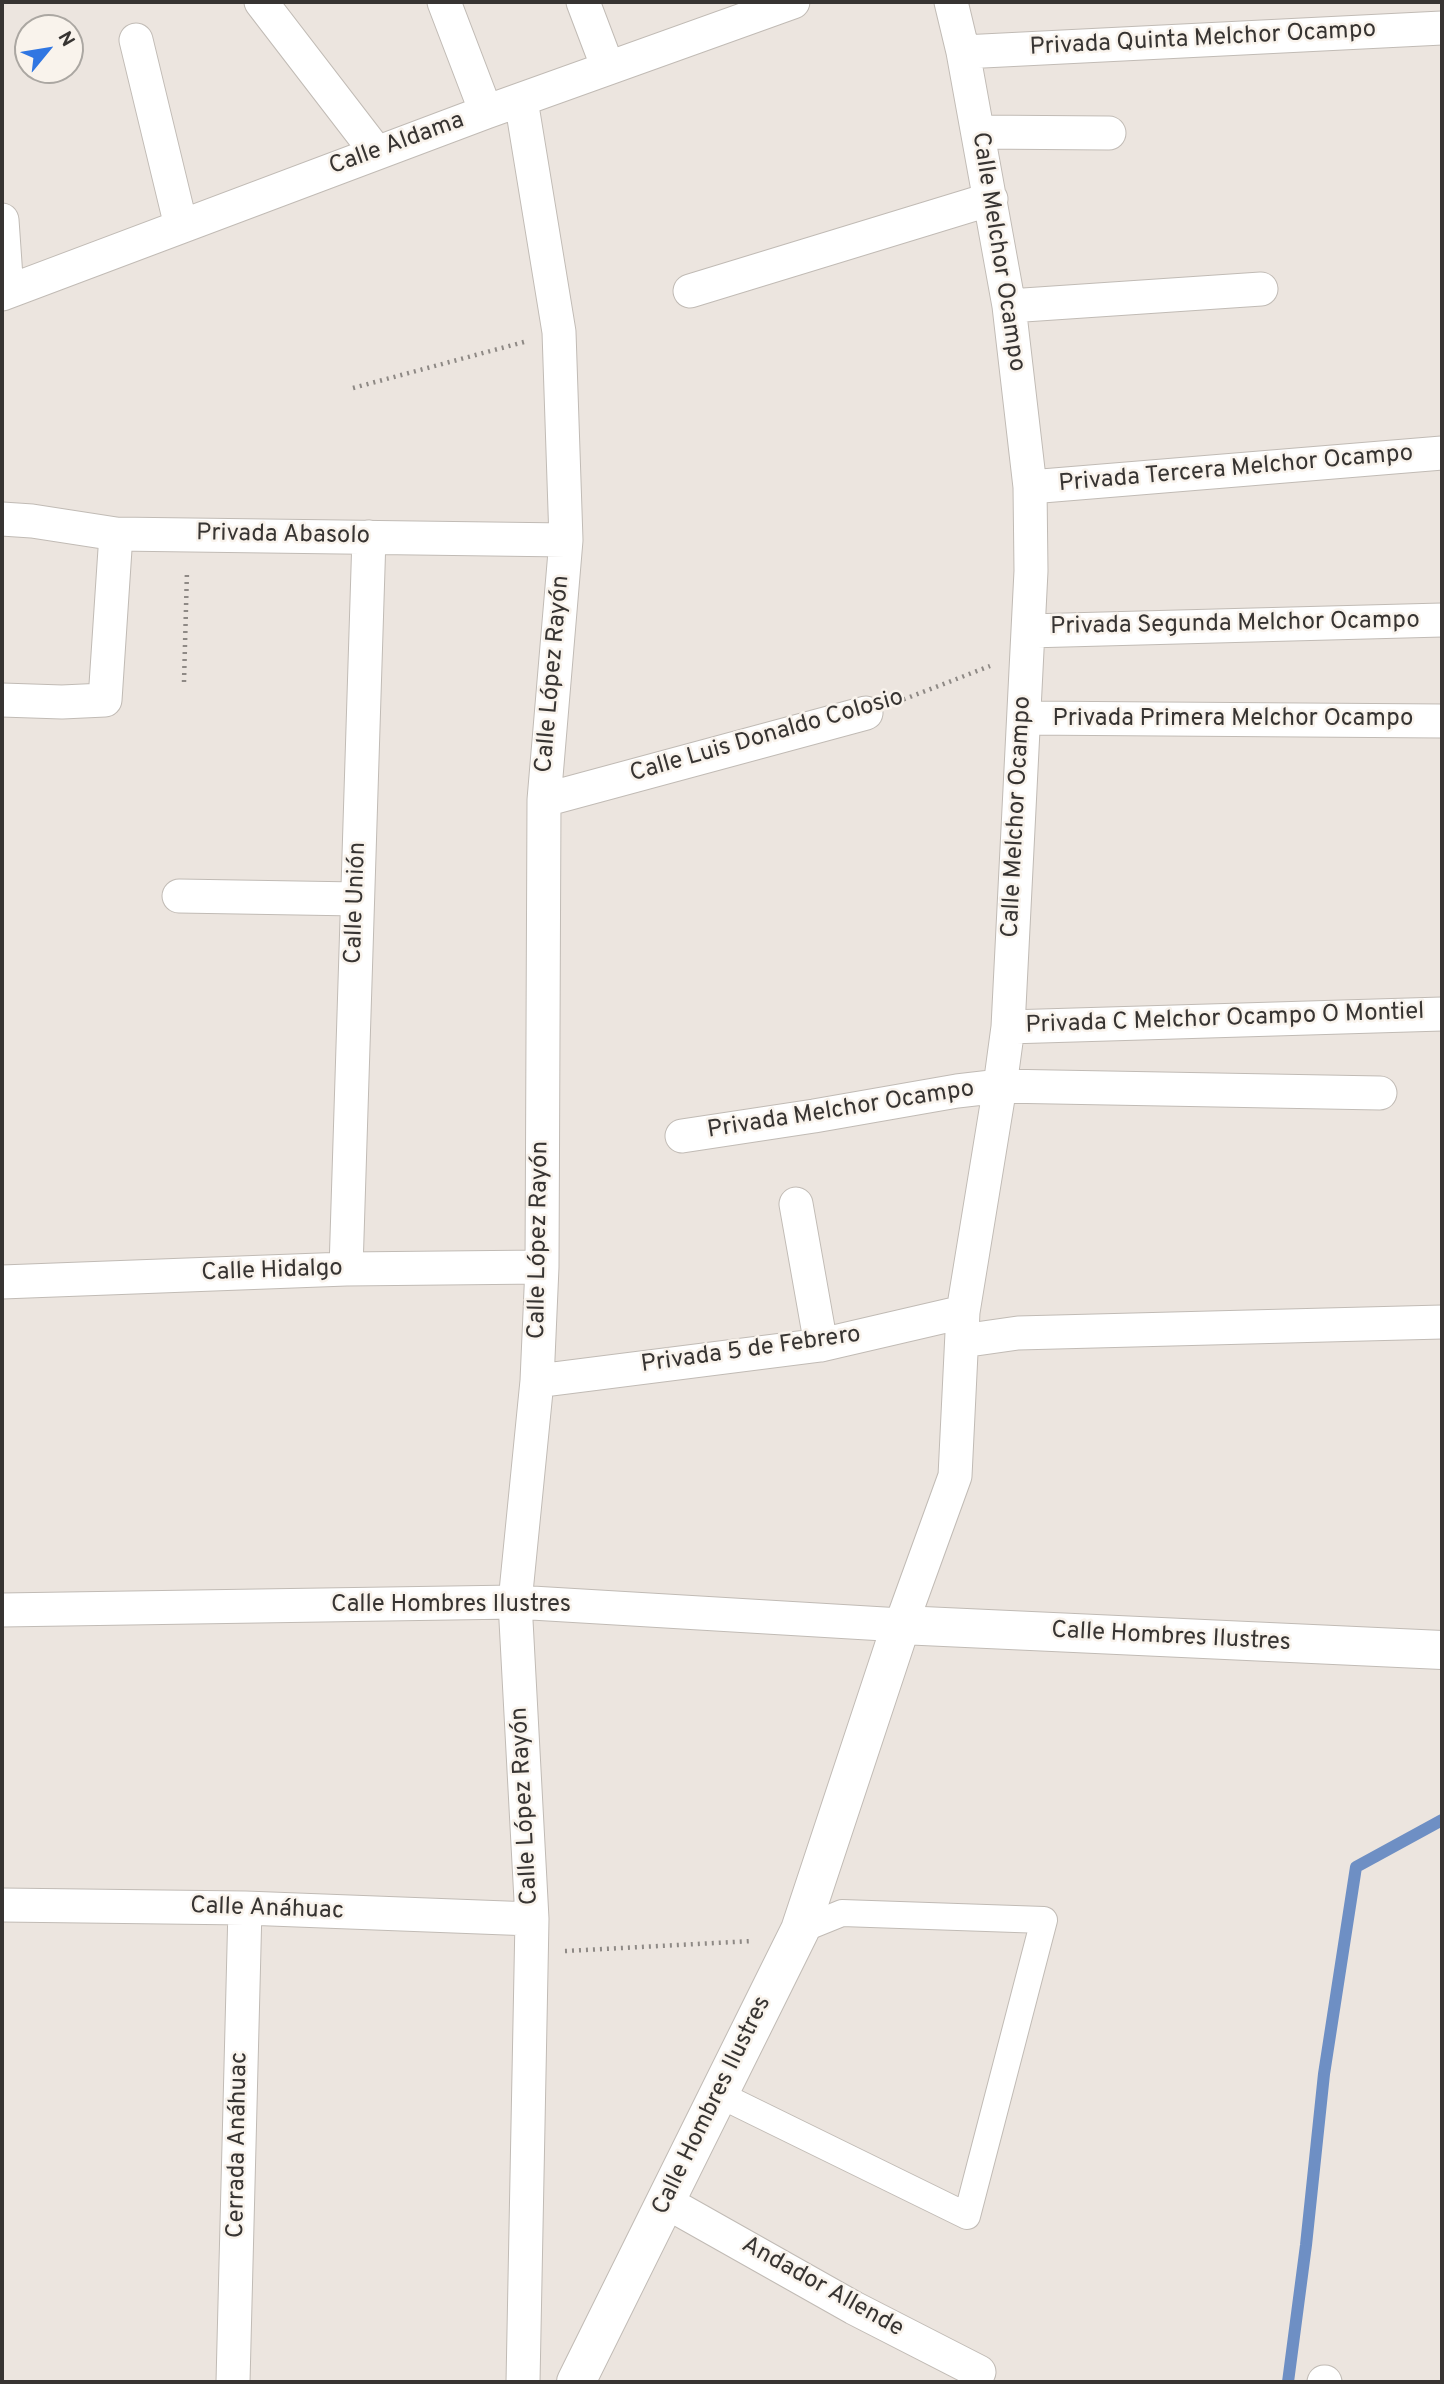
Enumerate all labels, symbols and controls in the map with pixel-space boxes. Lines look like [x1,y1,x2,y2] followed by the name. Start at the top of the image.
[14,14,84,84] north arrow
[1029,17,1377,63] street label: Privada Quinta Melchor Ocampo
[52,28,79,51] text: N
[326,107,468,183] street label: Calle Aldama
[964,130,1030,374] street label: Calle Melchor Ocampo
[1058,440,1414,500] street label: Privada Tercera Melchor Ocampo
[196,520,370,552] street label: Privada Abasolo
[531,574,577,774] street label: Calle López Rayón
[1050,607,1420,643] street label: Privada Segunda Melchor Ocampo
[627,684,907,790] street label: Calle Luis Donaldo Colosio
[997,695,1039,939] street label: Calle Melchor Ocampo
[1053,706,1413,734] street label: Privada Primera Melchor Ocampo
[340,841,374,965] street label: Calle Unión
[1025,999,1425,1041] street label: Privada C Melchor Ocampo O Montiel
[706,1076,976,1146] street label: Privada Melchor Ocampo
[524,1141,556,1339] street label: Calle López Rayón
[201,1255,343,1289] street label: Calle Hidalgo
[639,1321,863,1381] street label: Privada 5 de Febrero
[331,1592,571,1620] street label: Calle Hombres Ilustres
[1051,1617,1291,1659] street label: Calle Hombres Ilustres
[506,1706,546,1906] street label: Calle López Rayón
[190,1893,344,1927] street label: Calle Anáhuac
[648,1992,778,2220] street label: Calle Hombres Ilustres
[223,2052,255,2238] street label: Cerrada Anáhuac
[736,2232,908,2344] street label: Andador Allende

